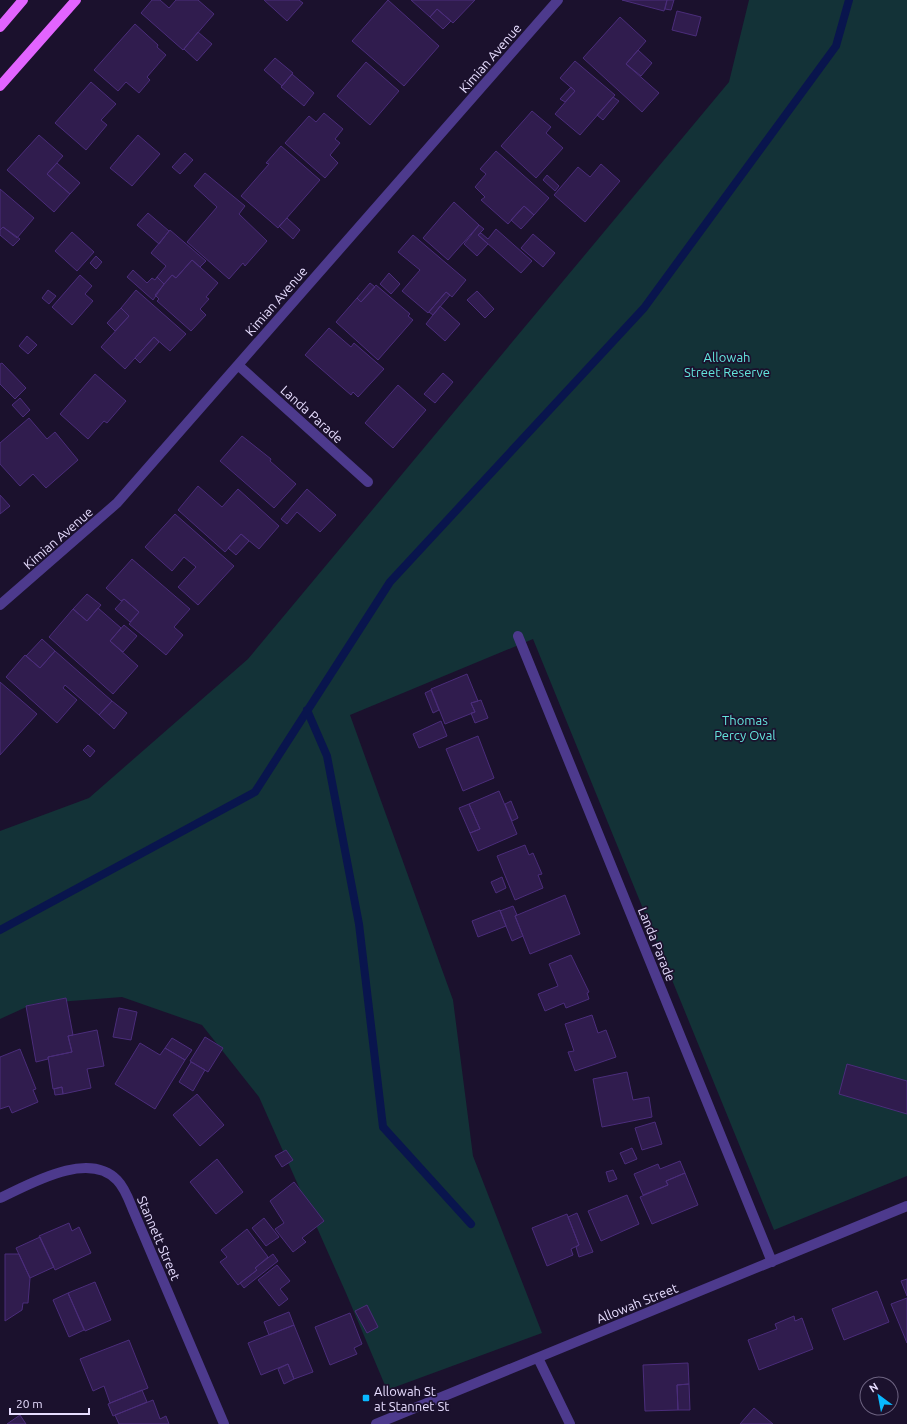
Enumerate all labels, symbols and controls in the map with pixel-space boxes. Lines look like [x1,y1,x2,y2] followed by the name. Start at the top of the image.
[456,21,524,95] street label: Kimian Avenue
[242,264,310,338] street label: Kimian Avenue
[684,350,770,379] park label: Allowah Street Reserve
[278,382,346,446] street label: Landa Parade
[21,504,95,572] street label: Kimian Avenue
[714,713,776,742] park label: Thomas Percy Oval
[636,905,678,983] street label: Landa Parade
[135,1194,183,1282] street label: Stannett Street
[594,1280,680,1326] street label: Allowah Street
[859,1376,899,1416] north arrow
[867,1380,880,1395] text: N
[374,1384,449,1413] place label: Allowah St at Stannet St
[10,1390,89,1416] scale bar
[361,1393,371,1403] marker: Allowah St at Stannet St
[16,1397,43,1410] text: 20 m

